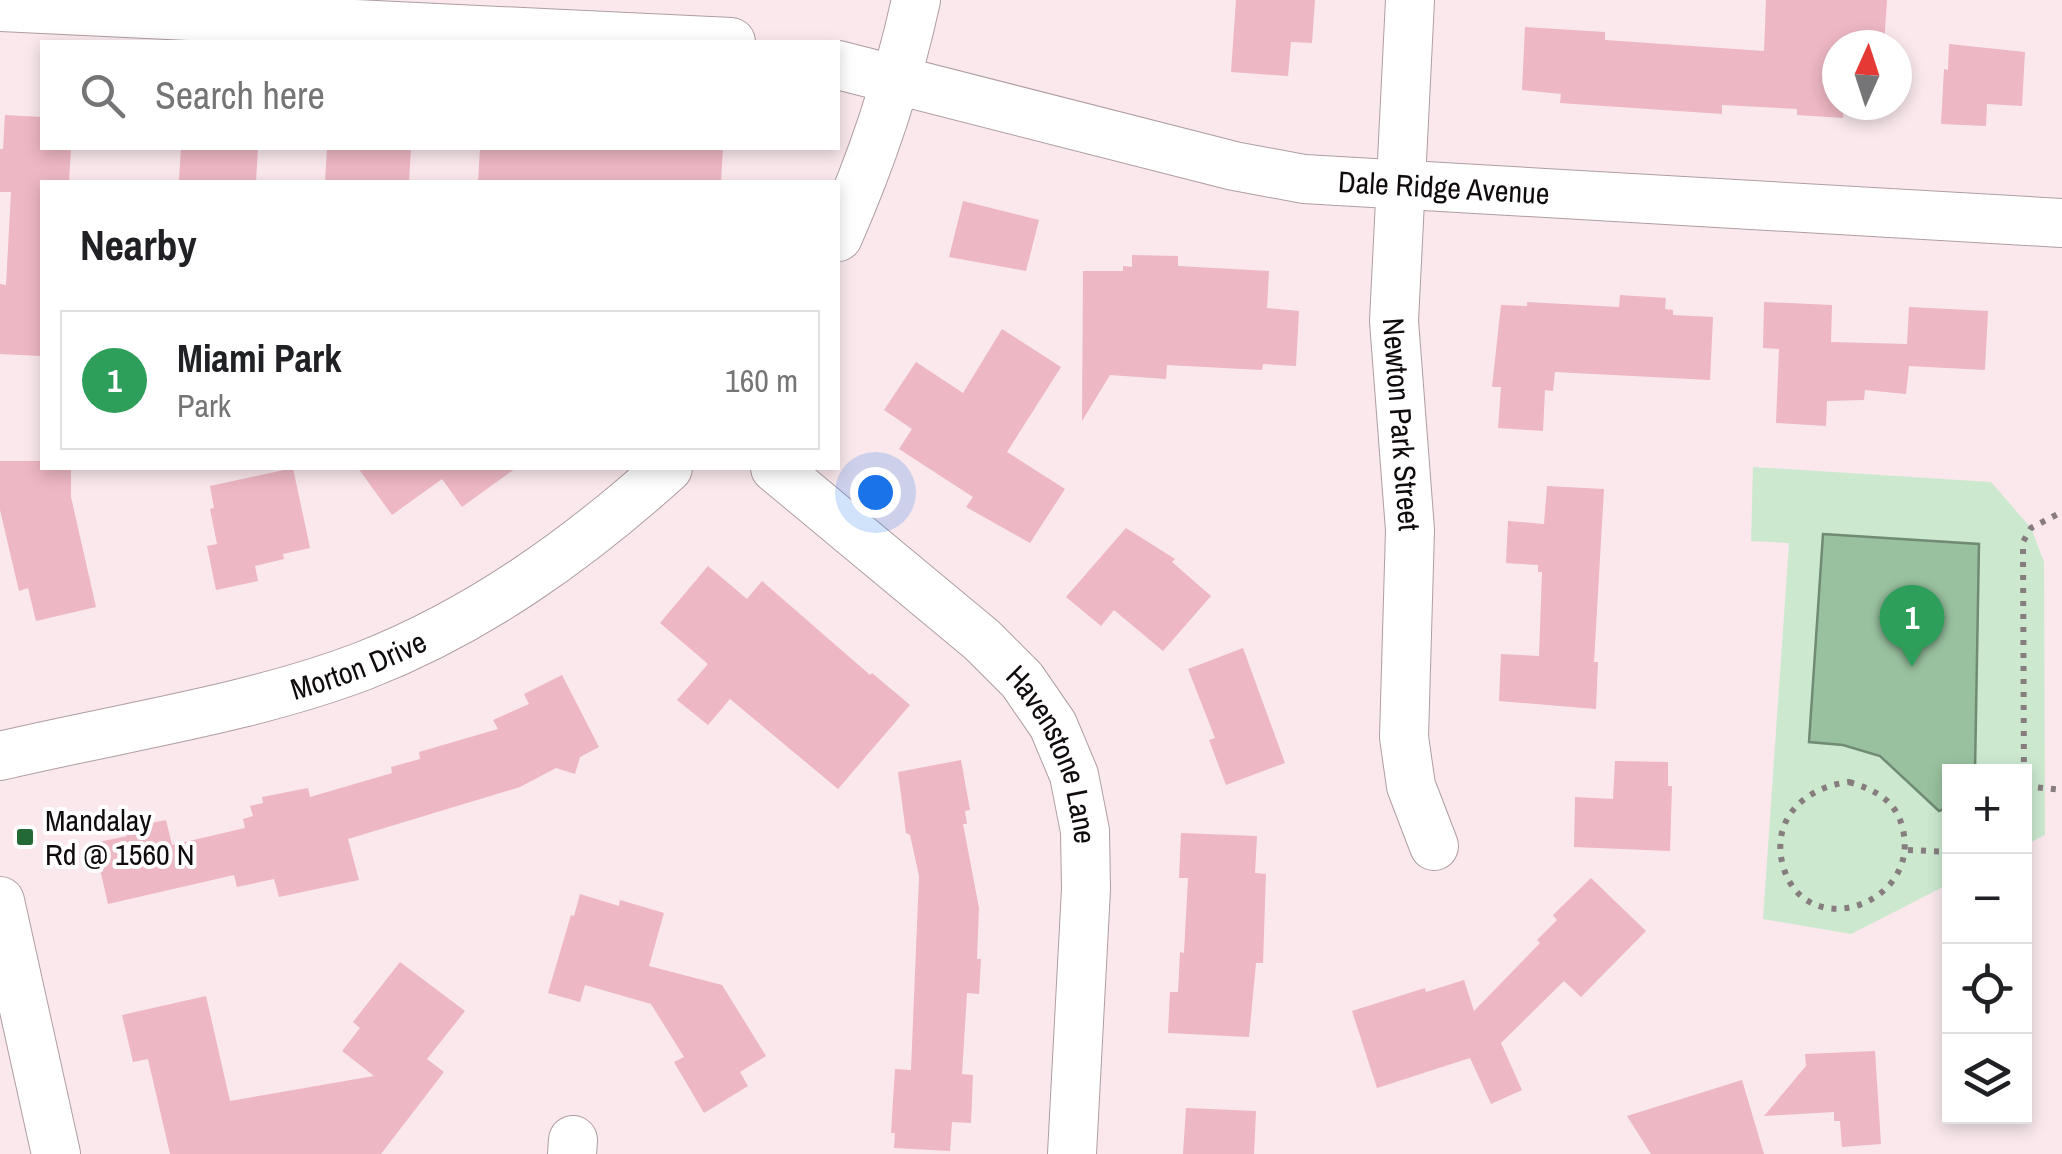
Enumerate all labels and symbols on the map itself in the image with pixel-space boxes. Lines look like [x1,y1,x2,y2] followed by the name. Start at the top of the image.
[1822,30,1912,120] north arrow
[1337,161,1551,213] street label: Dale Ridge Avenue
[1374,316,1430,532] street label: Newton Park Street
[850,467,901,518] your location
[1880,584,1944,667] pin: 1
[286,621,433,709] street label: Morton Drive
[998,656,1105,844] street label: Havenstone Lane
[45,800,194,874] place label: Mandalay Rd @ 1560 N
[14,826,36,848] marker: Mandalay Rd @ 1560 N

